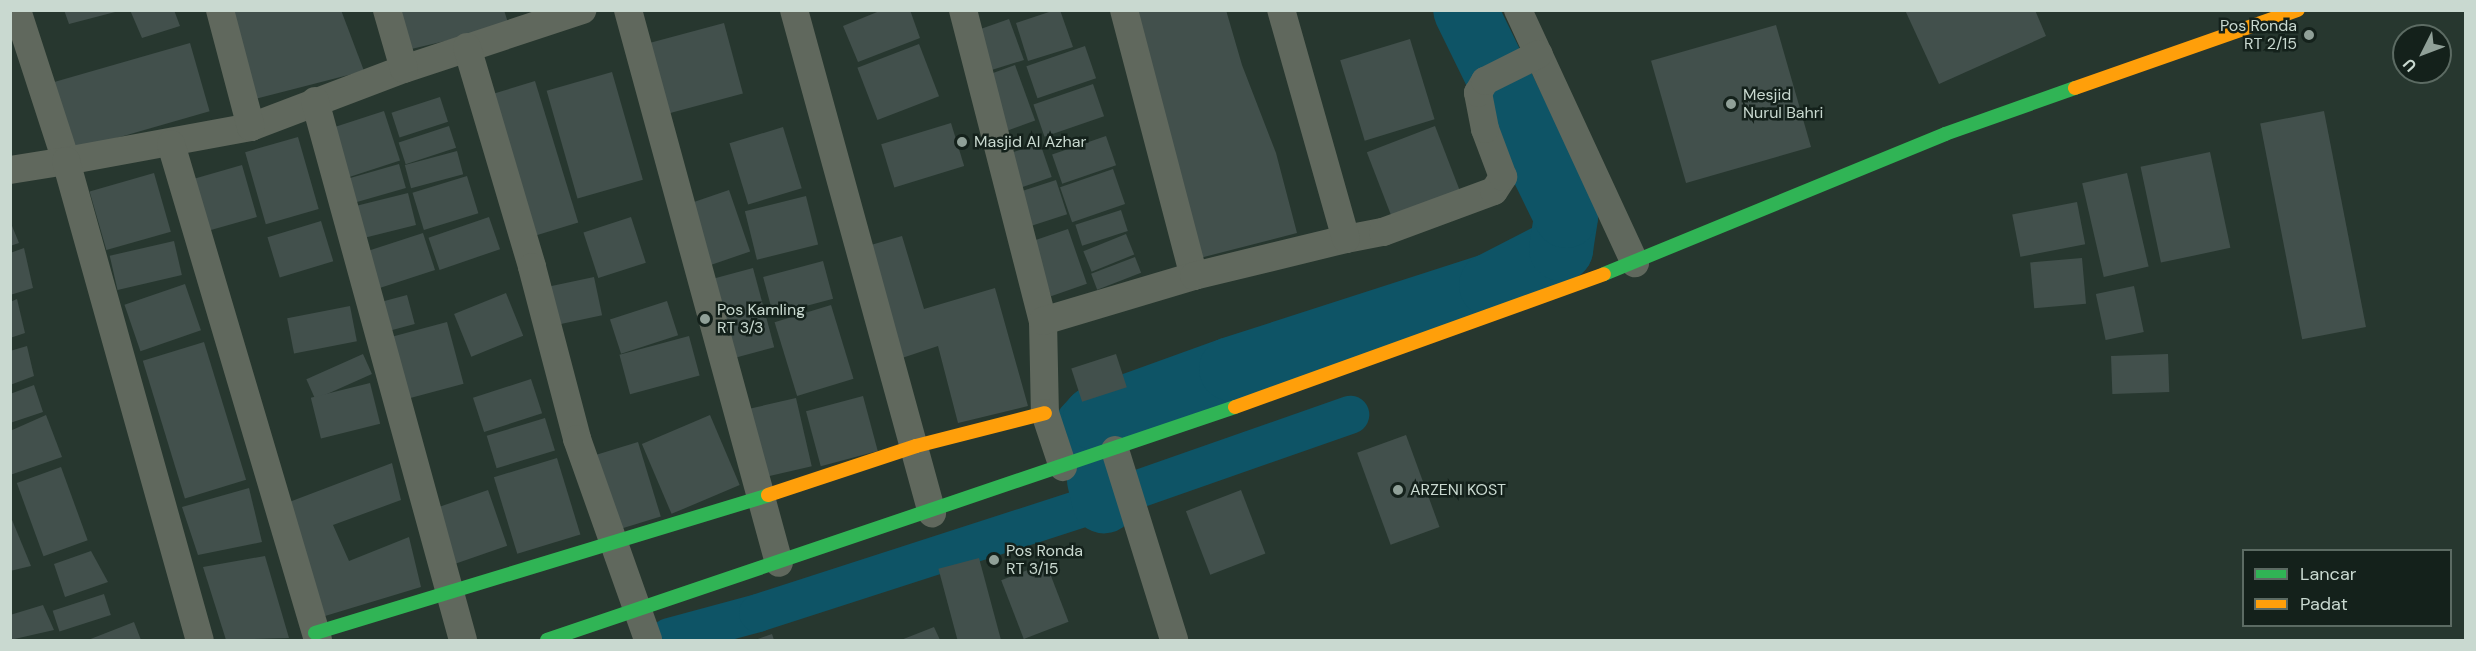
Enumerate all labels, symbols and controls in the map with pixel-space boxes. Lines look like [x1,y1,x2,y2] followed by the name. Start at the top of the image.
[2220,16,2297,54] place label: Pos Ronda RT 2/15
[2392,24,2452,84] north arrow
[2302,28,2316,42] marker: Pos Ronda RT 2/15
[2398,54,2421,76] text: U
[1743,85,1823,123] place label: Mesjid Nurul Bahri
[1724,97,1738,111] marker: Mesjid Nurul Bahri
[974,132,1086,152] place label: Masjid Al Azhar
[955,135,969,149] marker: Masjid Al Azhar
[717,300,805,338] place label: Pos Kamling RT 3/3
[698,312,712,326] marker: Pos Kamling RT 3/3
[1410,480,1506,500] place label: ARZENI KOST
[1391,483,1405,497] marker: ARZENI KOST
[1006,541,1083,579] place label: Pos Ronda RT 3/15
[2242,549,2452,627] legend
[987,553,1001,567] marker: Pos Ronda RT 3/15
[2300,562,2356,586] text: Lancar
[2300,592,2348,616] text: Padat

